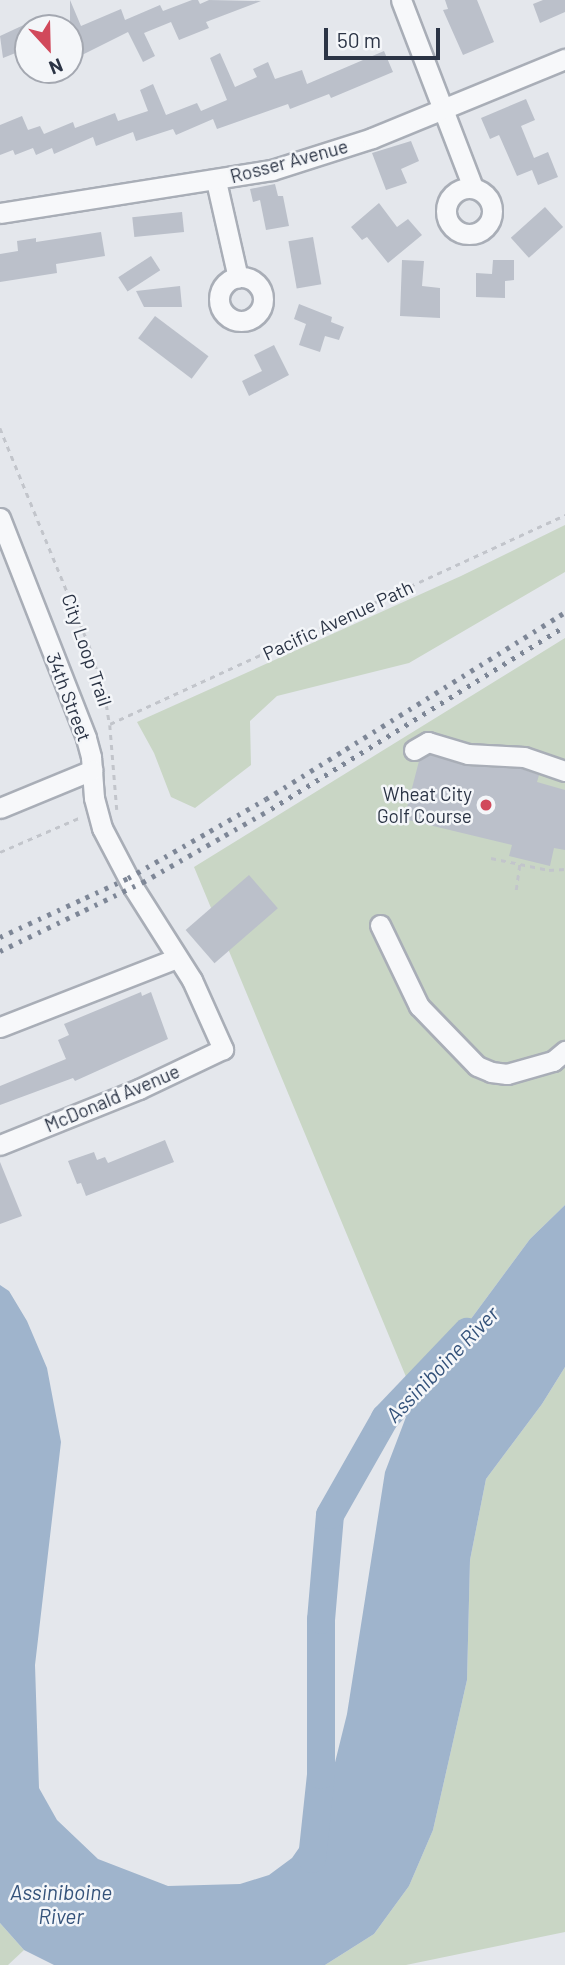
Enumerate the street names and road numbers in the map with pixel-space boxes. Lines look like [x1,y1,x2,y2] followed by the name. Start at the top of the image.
[228,134,350,188] street label: Rosser Avenue
[259,575,417,665] street label: Pacific Avenue Path
[57,591,117,709] street label: City Loop Trail
[42,649,96,745] street label: 34th Street
[41,1059,183,1137] street label: McDonald Avenue

